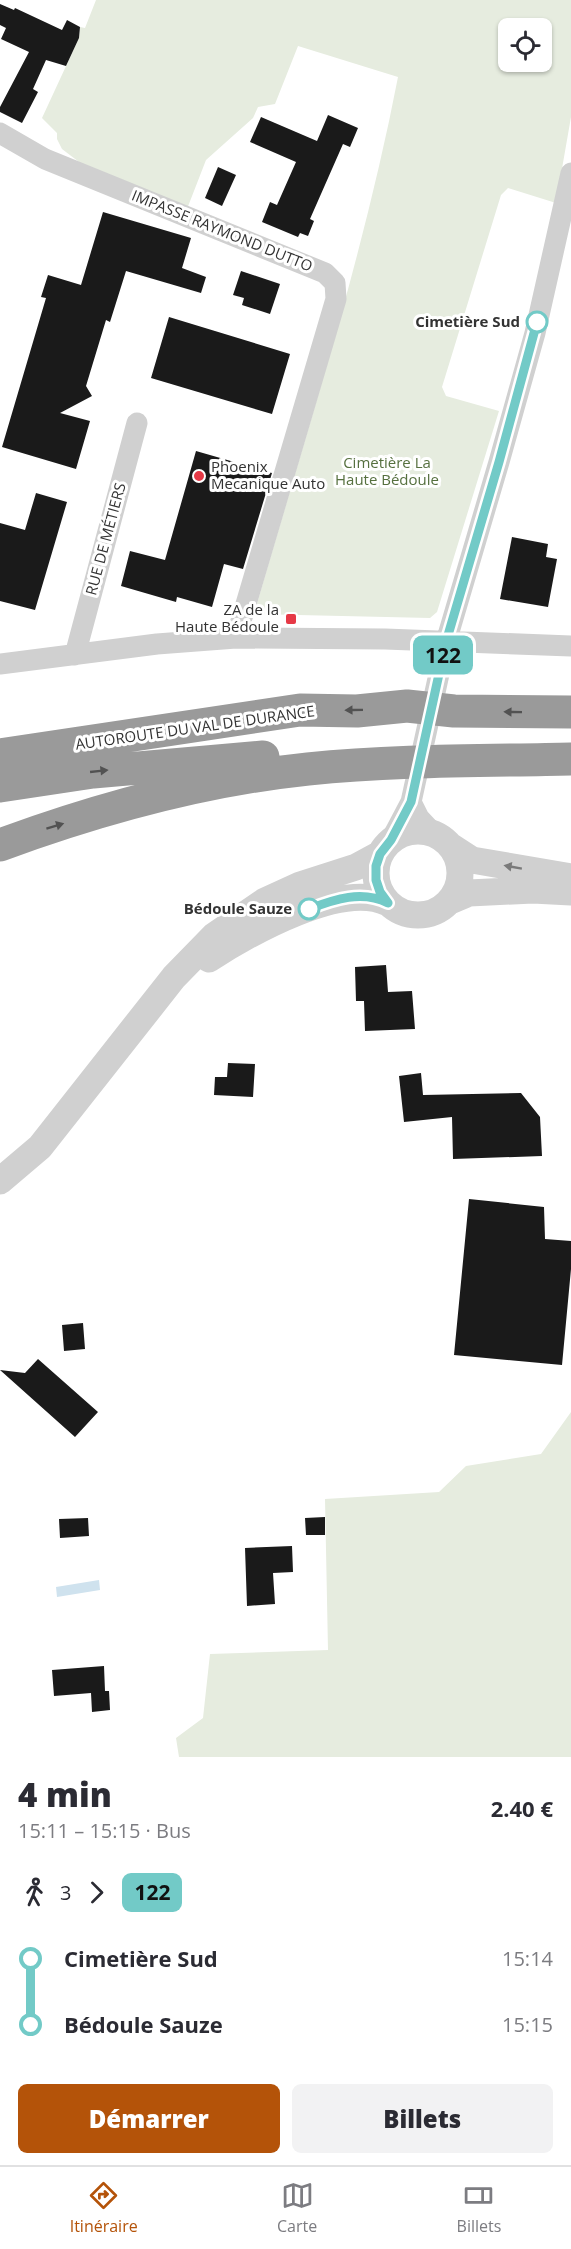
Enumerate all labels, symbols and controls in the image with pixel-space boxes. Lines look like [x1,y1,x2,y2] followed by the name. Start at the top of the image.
[498,18,552,72] map controls
[498,18,552,72] button: locate
[129,185,316,276] street label: IMPASSE RAYMOND DUTTO
[415,311,520,331] place label: Cimetière Sud
[526,311,548,333] marker: Cimetière Sud
[335,452,439,489] park label: Cimetière La Haute Bédoule
[211,456,325,493] place label: Phoenix Mecanique Auto
[192,469,206,483] marker: Phoenix Mecanique Auto
[80,480,130,597] street label: RUE DE MÉTIERS
[175,599,279,636] place label: ZA de la Haute Bédoule
[284,612,298,626] marker: ZA de la Haute Bédoule
[408,636,478,674] line badge: 122
[425,641,461,669] text: 122
[74,700,316,754] street label: AUTOROUTE DU VAL DE DURANCE
[344,706,363,715] one-way arrow
[503,707,522,717] one-way arrow
[90,766,109,776] one-way arrow
[46,821,64,830] one-way arrow
[504,862,523,871] one-way arrow
[184,898,292,918] place label: Bédoule Sauze
[298,898,320,920] marker: Bédoule Sauze
[18,1772,112,1817] text: 4 min
[491,1793,553,1823] text: 2.40 €
[18,1817,191,1844] text: 15:11 – 15:15 · Bus
[18,1876,51,1909] icon: walk
[80,1876,113,1909] icon: forward
[134,1878,170,1906] text: 122
[60,1879,71,1906] text: 3
[64,1943,218,1973] text: Cimetière Sud
[502,1945,553,1972] text: 15:14
[64,2009,223,2039] text: Bédoule Sauze
[502,2011,553,2038] text: 15:15
[18,2084,280,2153] button: Démarrer
[292,2084,553,2153] button: Billets
[70,2179,138,2237] tab: Itinéraire
[277,2179,317,2237] tab: Carte
[457,2179,501,2237] tab: Billets

